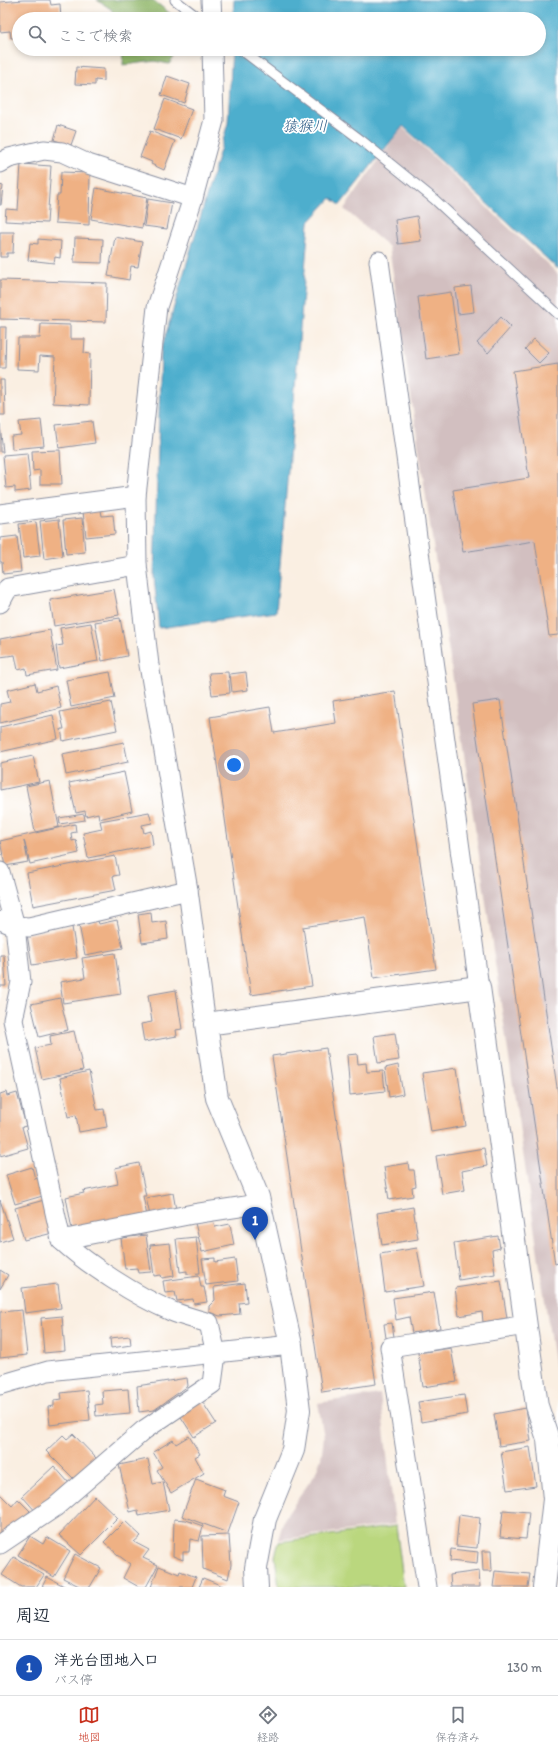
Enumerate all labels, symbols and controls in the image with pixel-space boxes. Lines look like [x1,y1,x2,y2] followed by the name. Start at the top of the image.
[12,12,546,56] search box
[26,23,48,45] icon: search
[58,27,133,45] text: ここで検索
[282,117,328,135] water label: 猿猴川
[224,755,244,775] your location
[242,1207,268,1240] pin: 1
[16,1605,50,1625] text: 周辺
[54,1651,159,1669] text: 洋光台団地入口
[26,1660,32,1675] text: 1
[507,1660,542,1675] text: 130 m
[54,1672,93,1687] text: バス停
[78,1704,100,1744] tab: 地図
[257,1704,279,1744] tab: 経路
[436,1704,480,1744] tab: 保存済み

